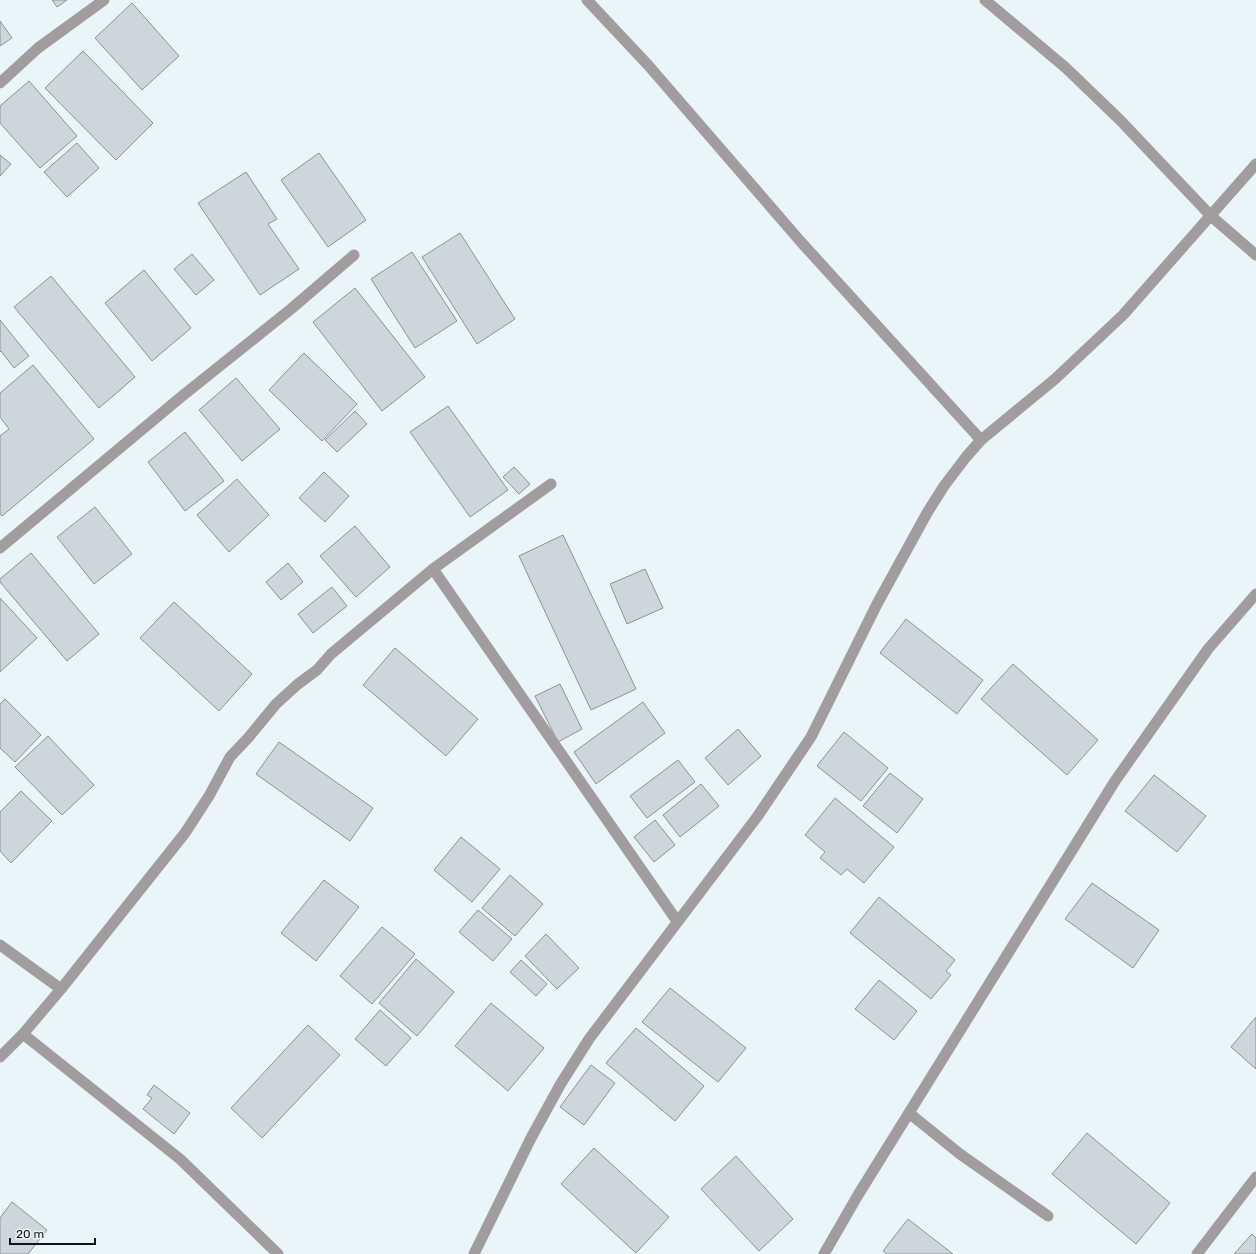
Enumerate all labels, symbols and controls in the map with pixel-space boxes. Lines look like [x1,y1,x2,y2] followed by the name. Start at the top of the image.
[10,1220,95,1246] scale bar
[16,1227,44,1241] text: 20 m

